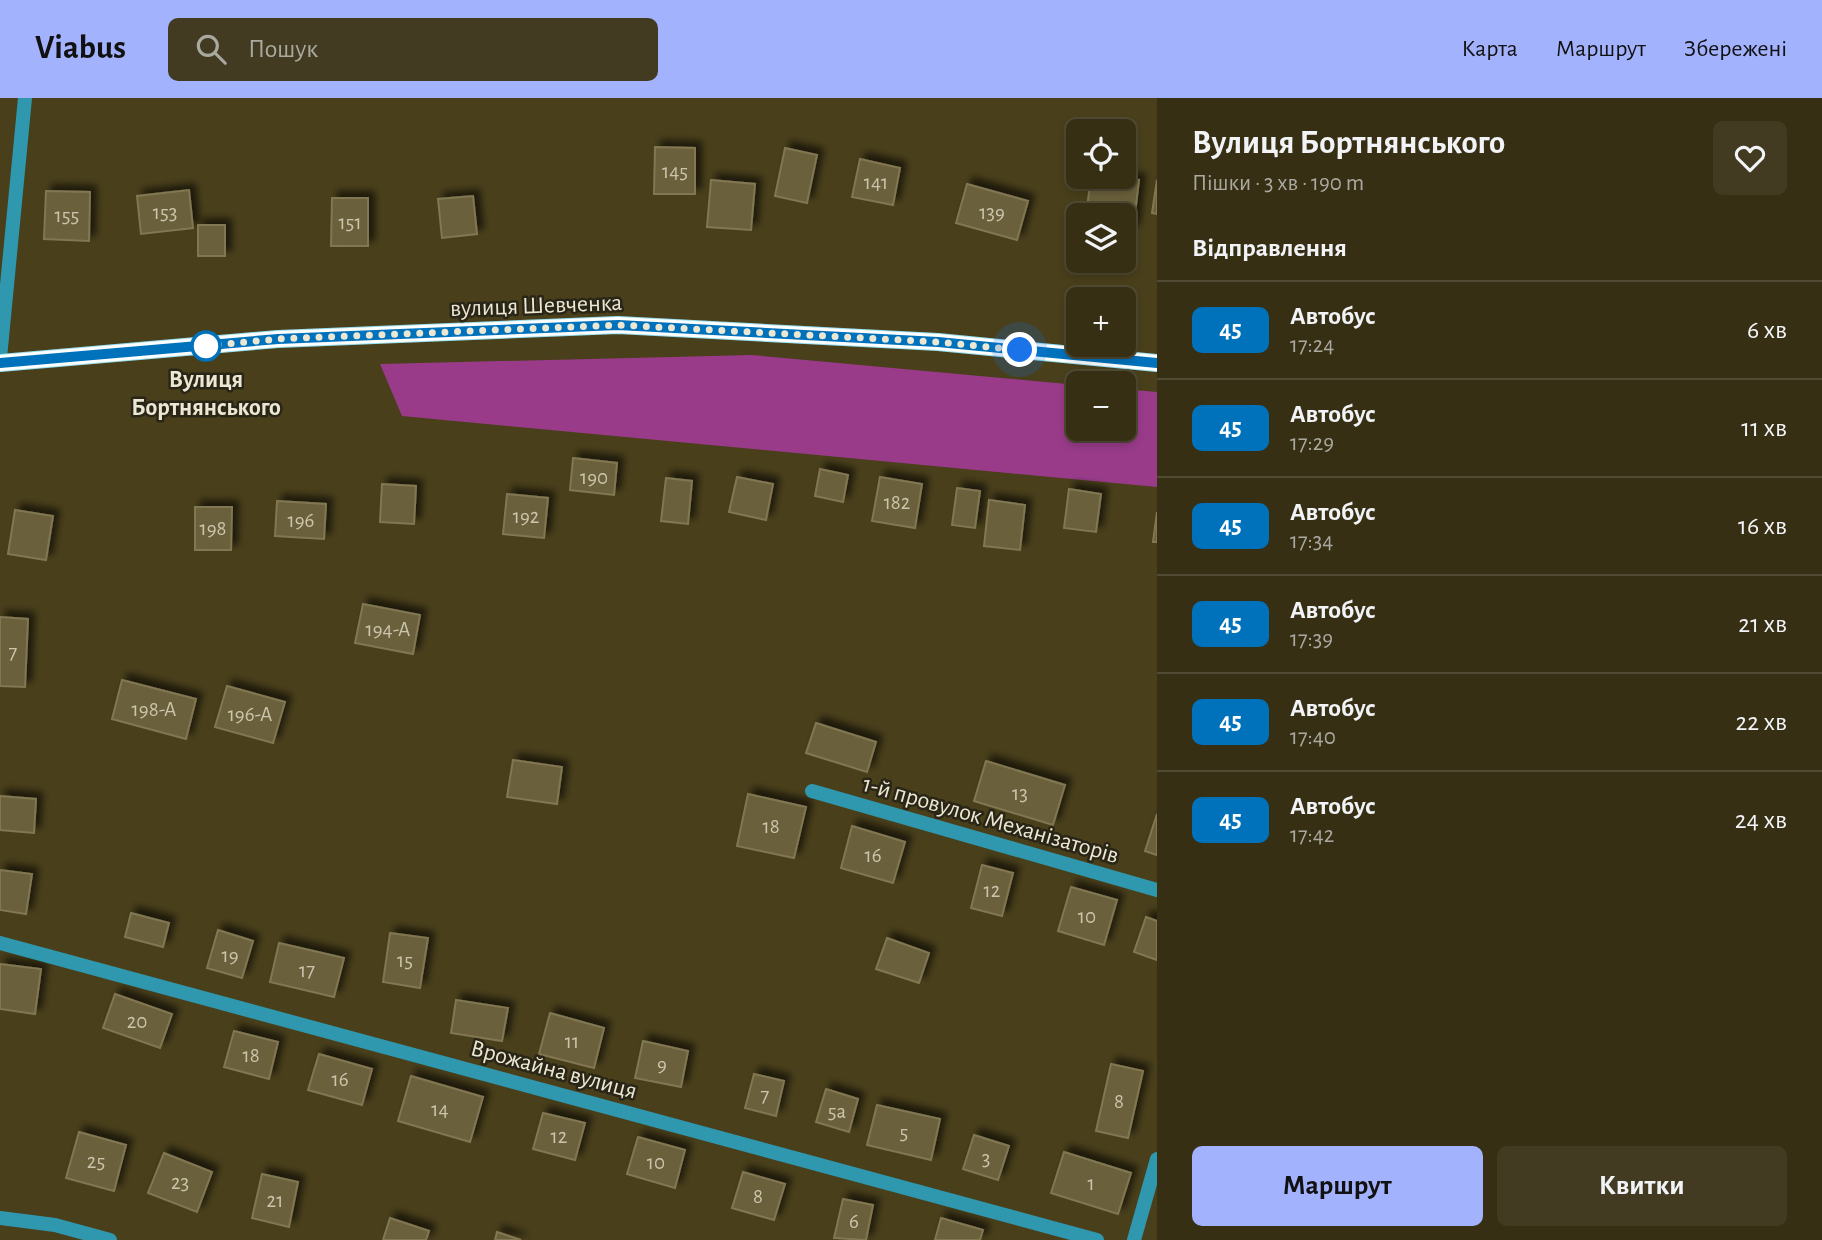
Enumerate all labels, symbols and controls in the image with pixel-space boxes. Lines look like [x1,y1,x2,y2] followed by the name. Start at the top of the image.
[168,18,658,81] search box
[192,30,230,68] icon: search
[35,32,126,65] text: Viabus
[248,36,318,62] text: Пошук
[1462,37,1518,61] text: Карта
[1556,37,1646,61] text: Маршрут
[1684,37,1787,61] text: Збережені
[1066,119,1136,441] map controls
[1066,119,1136,189] button: locate
[1713,121,1787,195] button: heart
[1192,127,1505,160] text: Вулиця Бортнянського
[662,161,688,182] house number: 145
[864,172,888,193] house number: 141
[1192,172,1364,195] text: Пішки · 3 хв · 190 m
[153,202,177,223] house number: 153
[979,202,1005,223] house number: 139
[1066,203,1136,273] button: layers
[55,205,79,226] house number: 155
[338,212,362,233] house number: 151
[1192,235,1347,261] text: Відправлення
[1066,287,1136,357] button: +
[449,291,623,321] street label: вулиця Шевченка
[1290,303,1376,329] text: Автобус
[1747,317,1787,343] text: 6 хв
[1219,318,1242,342] text: 45
[191,331,221,361] marker: Вулиця Бортнянського
[1002,332,1037,367] your location
[1290,334,1334,357] text: 17:24
[131,368,281,420] place label: Вулиця Бортнянського
[1066,371,1136,441] button: −
[1290,401,1376,427] text: Автобус
[1741,415,1787,441] text: 11 хв
[1219,416,1242,440] text: 45
[1290,432,1334,455] text: 17:29
[580,467,608,488] house number: 190
[884,492,910,513] house number: 182
[1290,499,1376,525] text: Автобус
[513,506,539,527] house number: 192
[288,510,314,531] house number: 196
[1738,513,1787,539] text: 16 хв
[1219,514,1242,538] text: 45
[199,518,227,539] house number: 198
[1290,530,1333,553] text: 17:34
[1290,597,1376,623] text: Автобус
[1738,611,1787,637] text: 21 хв
[1219,612,1242,636] text: 45
[366,619,410,640] house number: 194-А
[1290,628,1333,651] text: 17:39
[9,642,18,663] house number: 7
[1290,695,1376,721] text: Автобус
[132,699,176,720] house number: 198-А
[228,704,272,725] house number: 196-А
[1735,709,1787,735] text: 22 хв
[1219,710,1242,734] text: 45
[1290,726,1336,749] text: 17:40
[860,772,1121,868] street label: 1-й провулок Механізаторів
[1012,783,1028,804] house number: 13
[1290,793,1376,819] text: Автобус
[1735,807,1787,833] text: 24 хв
[1219,808,1242,832] text: 45
[762,816,780,837] house number: 18
[1290,824,1334,847] text: 17:42
[864,845,882,866] house number: 16
[984,880,1000,901] house number: 12
[1078,906,1096,927] house number: 10
[221,945,239,966] house number: 19
[397,950,413,971] house number: 15
[299,960,315,981] house number: 17
[127,1011,147,1032] house number: 20
[565,1031,579,1052] house number: 11
[468,1036,639,1104] street label: Врожайна вулиця
[242,1045,260,1066] house number: 18
[657,1054,667,1075] house number: 9
[331,1069,349,1090] house number: 16
[761,1085,770,1106] house number: 7
[1114,1091,1124,1112] house number: 8
[431,1099,449,1120] house number: 14
[828,1101,847,1122] house number: 5а
[900,1122,908,1143] house number: 5
[551,1126,567,1147] house number: 12
[1192,1146,1483,1226] button: Маршрут
[1497,1146,1787,1226] button: Квитки
[982,1148,990,1169] house number: 3
[87,1151,105,1172] house number: 25
[647,1152,665,1173] house number: 10
[171,1172,189,1193] house number: 23
[1087,1173,1095,1194] house number: 1
[753,1186,763,1207] house number: 8
[267,1190,283,1211] house number: 21
[849,1211,859,1232] house number: 6

